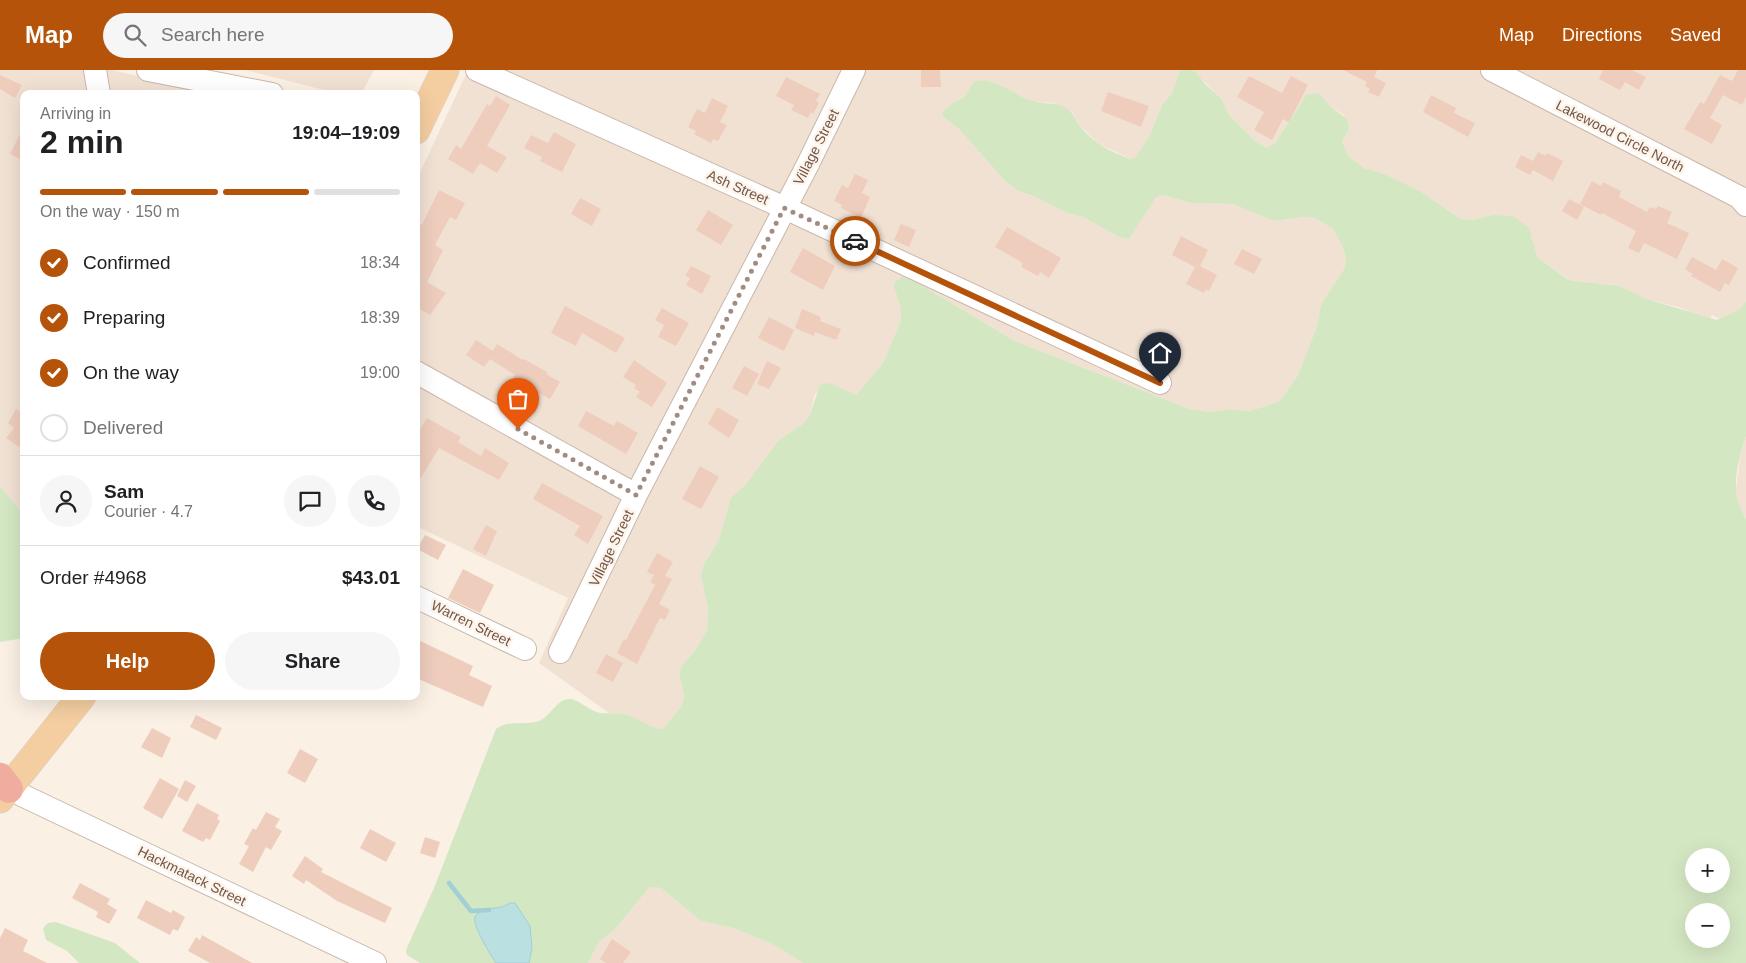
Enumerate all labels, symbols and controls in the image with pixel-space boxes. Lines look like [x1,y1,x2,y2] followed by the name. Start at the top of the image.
[103,13,453,58] search box
[25,21,73,48] text: Map
[121,21,149,49] icon: search
[161,24,265,45] text: Search here
[1499,25,1534,45] text: Map
[1562,25,1642,45] text: Directions
[1670,25,1721,45] text: Saved
[1553,97,1687,175] street label: Lakewood Circle North
[40,105,111,122] text: Arriving in
[790,106,842,188] street label: Village Street
[292,122,400,143] text: 19:04–19:09
[40,124,124,160] text: 2 min
[705,166,771,208] street label: Ash Street
[40,203,180,220] text: On the way · 150 m
[830,216,880,266] courier
[841,227,869,255] icon: car
[40,249,68,277] icon: check
[83,252,171,273] text: Confirmed
[360,254,400,271] text: 18:34
[40,304,68,332] icon: check
[83,307,165,328] text: Preparing
[360,309,400,326] text: 18:39
[1139,332,1181,383] pin
[1146,339,1174,367] icon: home
[40,359,68,387] icon: check
[83,362,179,383] text: On the way
[360,364,400,381] text: 19:00
[497,378,539,429] pin
[504,385,532,413] icon: bag
[83,417,163,438] text: Delivered
[40,475,92,527] button: person
[284,475,336,527] button: chat
[348,475,400,527] button: phone
[104,481,144,502] text: Sam
[104,503,193,520] text: Courier · 4.7
[586,507,636,589] street label: Village Street
[40,567,147,588] text: Order #4968
[342,567,400,588] text: $43.01
[429,597,514,649] street label: Warren Street
[40,632,215,690] button: Help
[225,632,400,690] button: Share
[135,843,249,909] street label: Hackmatack Street
[1685,848,1730,948] map controls
[1685,848,1730,893] button: +
[1685,903,1730,948] button: −

